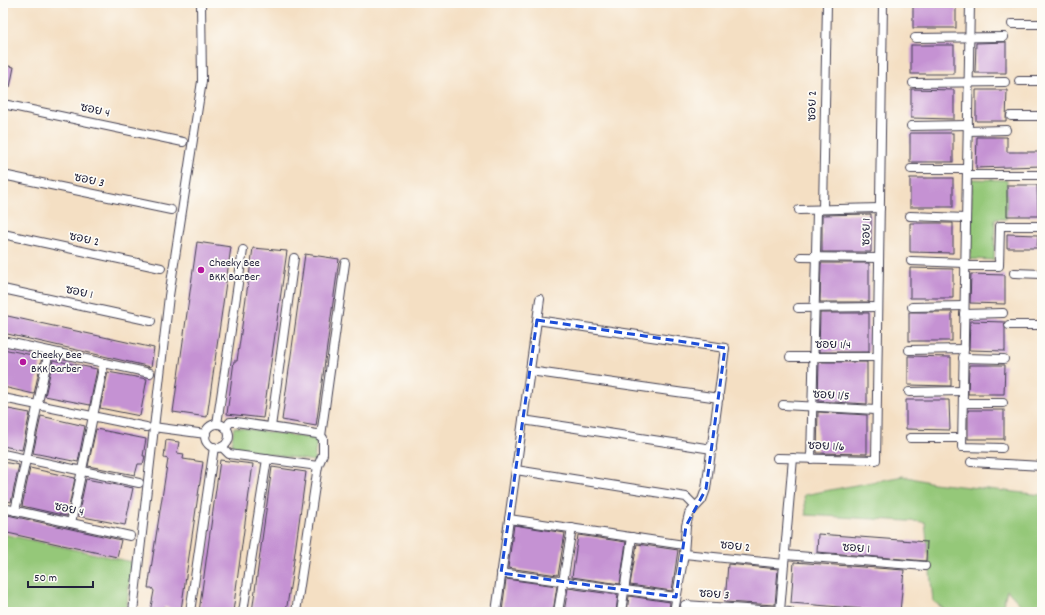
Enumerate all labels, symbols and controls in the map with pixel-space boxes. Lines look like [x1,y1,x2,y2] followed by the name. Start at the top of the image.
[804,91,822,121] street label: ซอย 2
[79,100,111,122] street label: ซอย 4
[72,170,106,192] street label: ซอย 3
[858,218,876,246] street label: ซอย 1
[67,229,101,251] street label: ซอย 2
[209,255,260,286] place label: Cheeky Bee BKK BarBer
[196,265,206,275] marker: Cheeky Bee BKK BarBer
[64,282,94,304] street label: ซอย 1
[815,337,851,354] street label: ซอย 1/4
[31,347,82,378] place label: Cheeky Bee BKK Barber
[18,357,28,367] marker: Cheeky Bee BKK Barber
[812,387,850,405] street label: ซอย 1/5
[807,438,845,456] street label: ซอย 1/6
[53,499,85,521] street label: ซอย 4
[719,537,751,557] street label: ซอย 2
[842,540,870,558] street label: ซอย 1
[28,563,93,589] scale bar
[34,570,57,587] text: 50 m
[698,585,730,605] street label: ซอย 3

